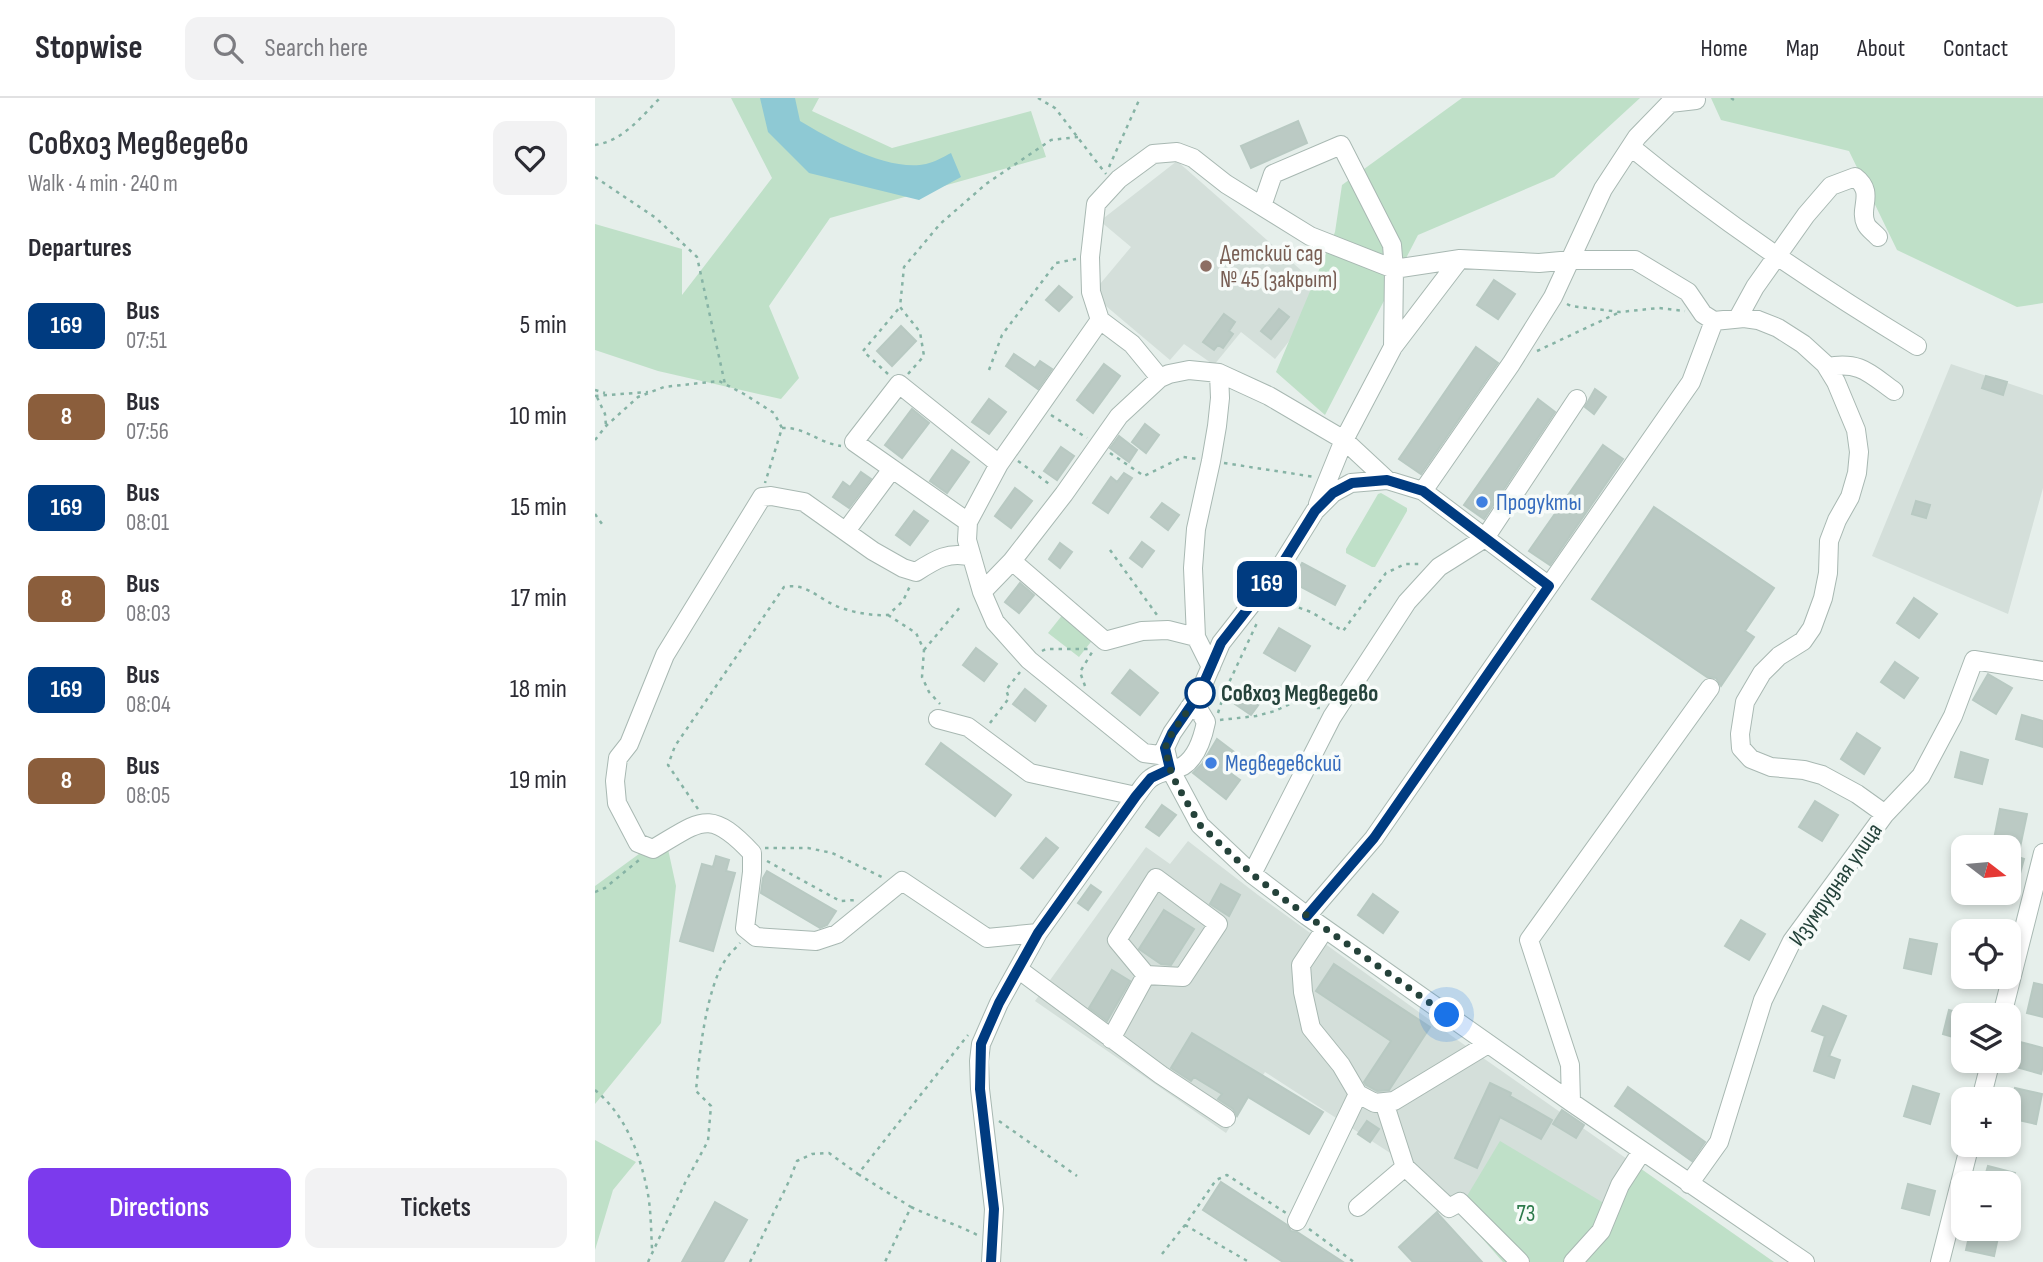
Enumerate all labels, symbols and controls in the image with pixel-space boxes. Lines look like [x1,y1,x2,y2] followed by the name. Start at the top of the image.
[185,17,675,80] search box
[35,28,143,68] text: Stopwise
[209,29,247,67] icon: search
[265,33,368,64] text: Search here
[1700,34,1748,63] text: Home
[1786,34,1819,63] text: Map
[1857,34,1905,63] text: About
[1943,34,2008,63] text: Contact
[493,121,567,195] button: heart
[28,124,249,164] text: Совхоз Медведево
[28,170,178,198] text: Walk · 4 min · 240 m
[28,233,132,264] text: Departures
[1220,240,1337,294] place label: Детский сад № 45 (закрыт)
[1198,258,1214,274] marker: Детский сад № 45 (закрыт)
[126,296,160,327] text: Bus
[520,310,567,341] text: 5 min
[50,311,83,340] text: 169
[126,327,167,355] text: 07:51
[126,387,160,418] text: Bus
[510,401,567,432] text: 10 min
[61,402,72,431] text: 8
[126,418,169,446] text: 07:56
[126,478,160,509] text: Bus
[1496,489,1582,517] place label: Продукты
[511,492,567,523] text: 15 min
[50,493,83,522] text: 169
[1474,494,1490,510] marker: Продукты
[126,509,169,537] text: 08:01
[1227,561,1307,607] line badge: 169
[126,569,160,600] text: Bus
[1251,569,1283,598] text: 169
[511,583,567,614] text: 17 min
[61,584,72,613] text: 8
[126,600,171,628] text: 08:03
[126,660,160,691] text: Bus
[510,674,567,705] text: 18 min
[50,675,83,704] text: 169
[1185,678,1215,708] marker: Совхоз Медведево
[1221,680,1378,708] place label: Совхоз Медведево
[126,691,171,719] text: 08:04
[1225,750,1342,778] place label: Медведевский
[126,751,160,782] text: Bus
[1203,755,1219,771] marker: Медведевский
[510,765,567,796] text: 19 min
[61,766,72,795] text: 8
[126,782,170,810] text: 08:05
[1783,818,1888,951] street label: Изумрудная улица
[1951,835,2021,905] north arrow
[1951,835,2021,1241] map controls
[1951,919,2021,989] button: locate
[1429,997,1464,1032] your location
[1951,1003,2021,1073] button: layers
[1951,1087,2021,1157] button: +
[28,1168,291,1248] button: Directions
[305,1168,567,1248] button: Tickets
[1951,1171,2021,1241] button: −
[1517,1200,1535,1228] park label: 73

